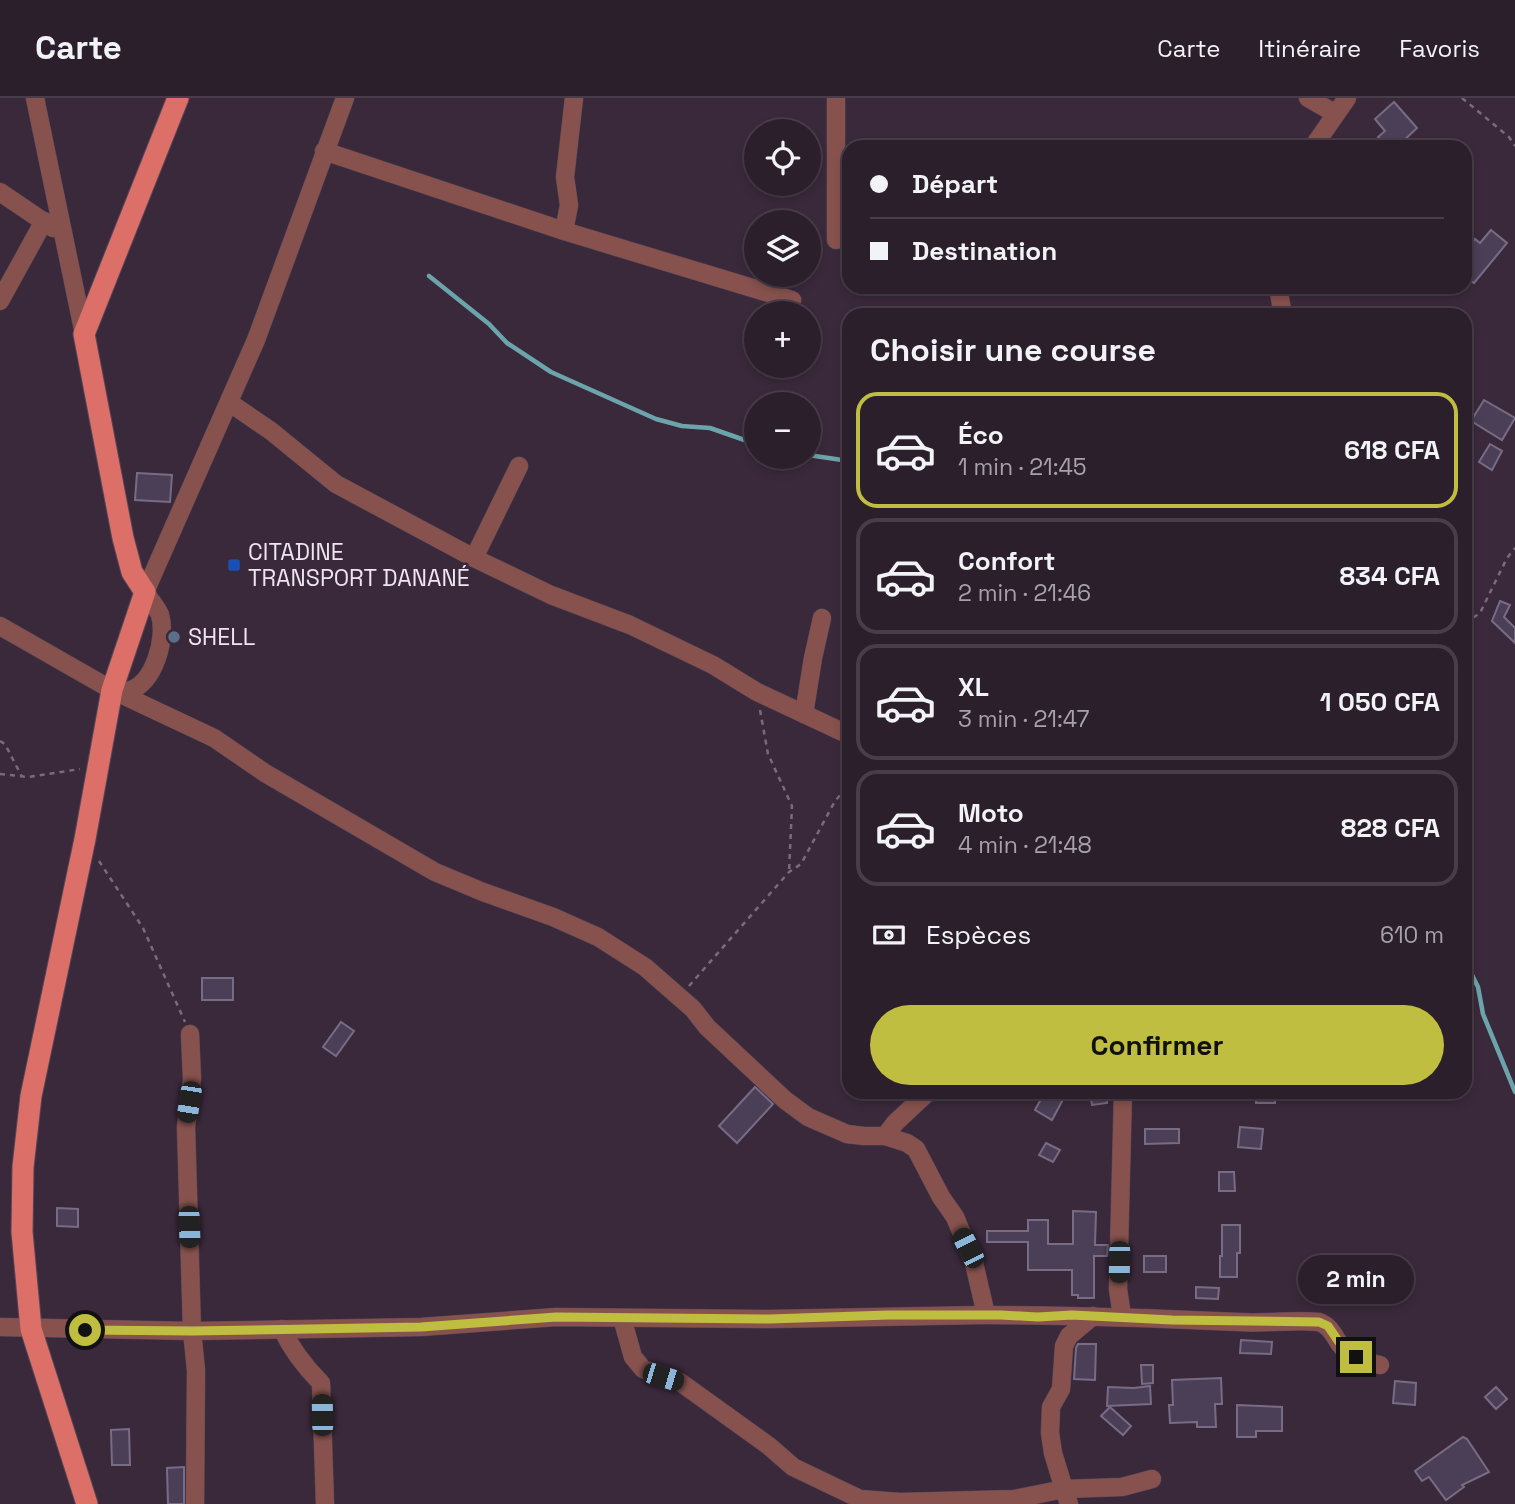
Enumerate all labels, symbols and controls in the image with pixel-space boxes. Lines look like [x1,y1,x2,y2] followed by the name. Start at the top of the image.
[35,27,122,69] text: Carte
[1157,33,1220,64] text: Carte
[1258,33,1361,64] text: Itinéraire
[1399,33,1480,64] text: Favoris
[744,119,821,469] map controls
[744,119,821,196] button: locate
[912,167,998,201] text: Départ
[744,210,821,287] button: layers
[912,234,1057,268] text: Destination
[744,301,821,378] button: +
[870,330,1156,370] text: Choisir une course
[744,392,821,469] button: −
[958,418,1004,452] text: Éco
[874,419,937,482] icon: car
[1344,433,1440,467] text: 618 CFA
[958,452,1087,482] text: 1 min · 21:45
[248,537,470,593] place label: CITADINE TRANSPORT DANANÉ
[958,544,1055,578] text: Confort
[874,545,937,608] icon: car
[226,557,242,573] marker: CITADINE TRANSPORT DANANÉ
[1339,559,1440,593] text: 834 CFA
[958,578,1091,608] text: 2 min · 21:46
[188,622,255,652] place label: SHELL
[166,629,182,645] marker: SHELL
[958,670,989,704] text: XL
[874,671,937,734] icon: car
[1320,685,1440,719] text: 1 050 CFA
[958,704,1089,734] text: 3 min · 21:47
[958,796,1024,830] text: Moto
[874,797,937,860] icon: car
[1341,811,1440,845] text: 828 CFA
[958,830,1092,860] text: 4 min · 21:48
[870,916,908,954] icon: cash
[926,918,1031,952] text: Espèces
[1380,920,1444,950] text: 610 m
[870,1005,1444,1085] button: Confirmer
[176,1080,203,1124] car
[178,1206,201,1248] car
[950,1225,987,1271] car
[1109,1241,1130,1283] car
[1298,1256,1414,1304] callout: 2 min
[1326,1264,1386,1294] text: 2 min
[69,1314,101,1346] route start
[1340,1341,1372,1373] route end
[640,1361,687,1393] car
[312,1394,333,1436] car

